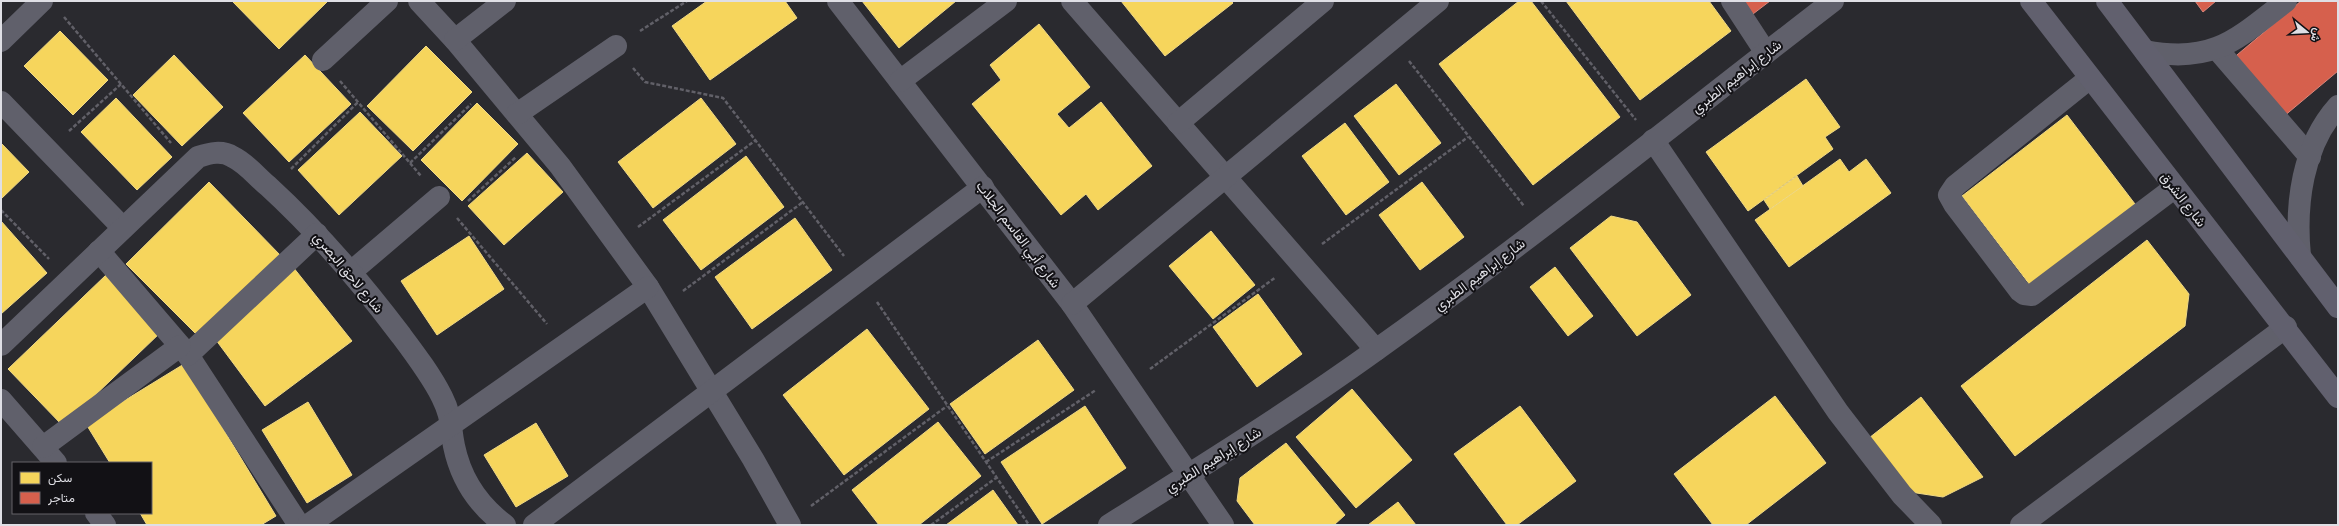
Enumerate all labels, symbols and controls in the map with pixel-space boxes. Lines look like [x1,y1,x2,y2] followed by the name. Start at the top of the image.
[2287,12,2327,52] north arrow
[2308,27,2326,44] text: ش
[1687,35,1787,120] street label: شارع إبراهيم الطبري
[2155,168,2211,232] street label: شارع الشرق
[970,177,1066,293] street label: شارع أبي القاسم الجلاب
[307,228,388,318] street label: شارع لاحق البصري
[1430,233,1530,317] street label: شارع إبراهيم الطبري
[1162,422,1266,499] street label: شارع إبراهيم الطبري
[12,462,152,514] legend
[48,469,72,486] text: سكن
[47,489,75,506] text: متاجر

